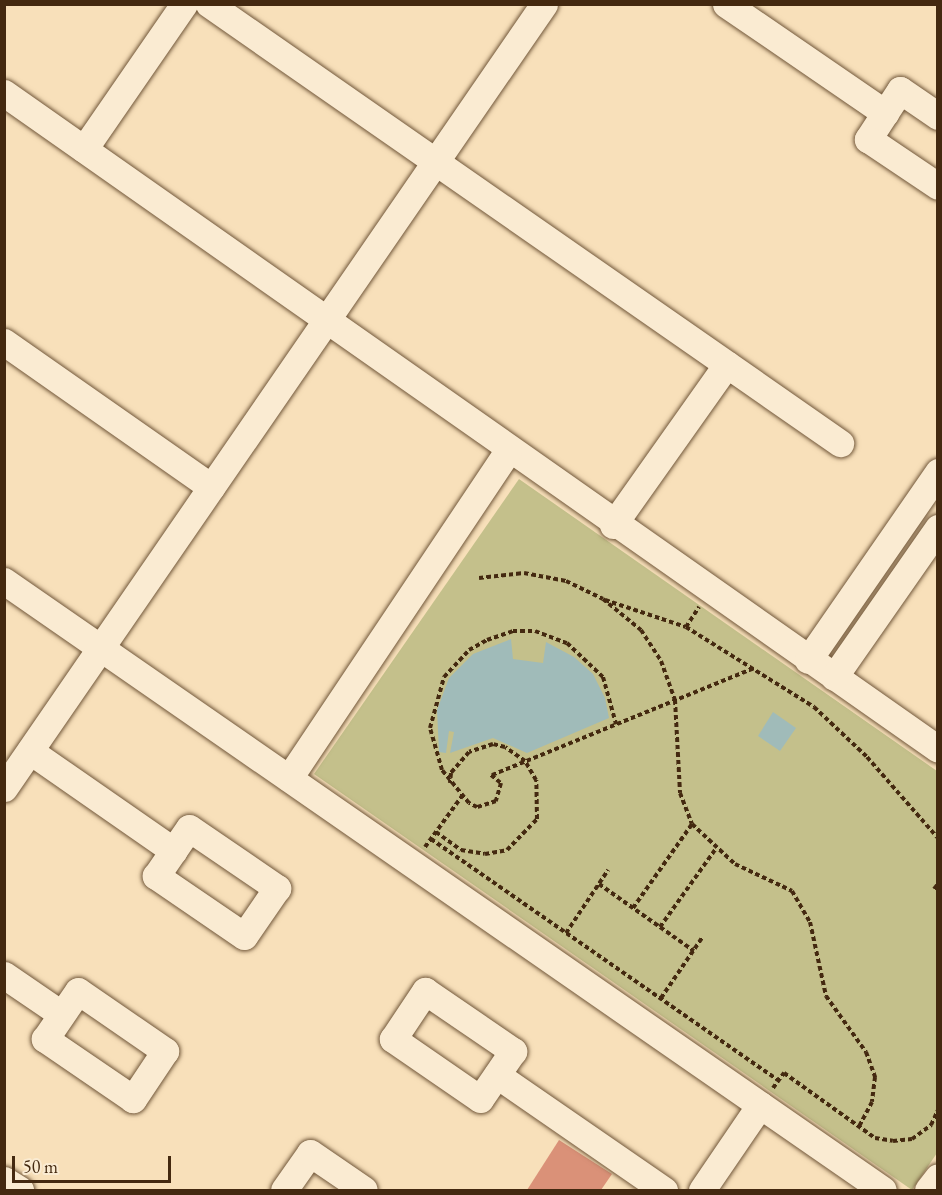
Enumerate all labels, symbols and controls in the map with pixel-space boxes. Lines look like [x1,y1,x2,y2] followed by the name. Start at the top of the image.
[15,1144,174,1182] scale bar
[23,1155,58,1178] text: 50 m

